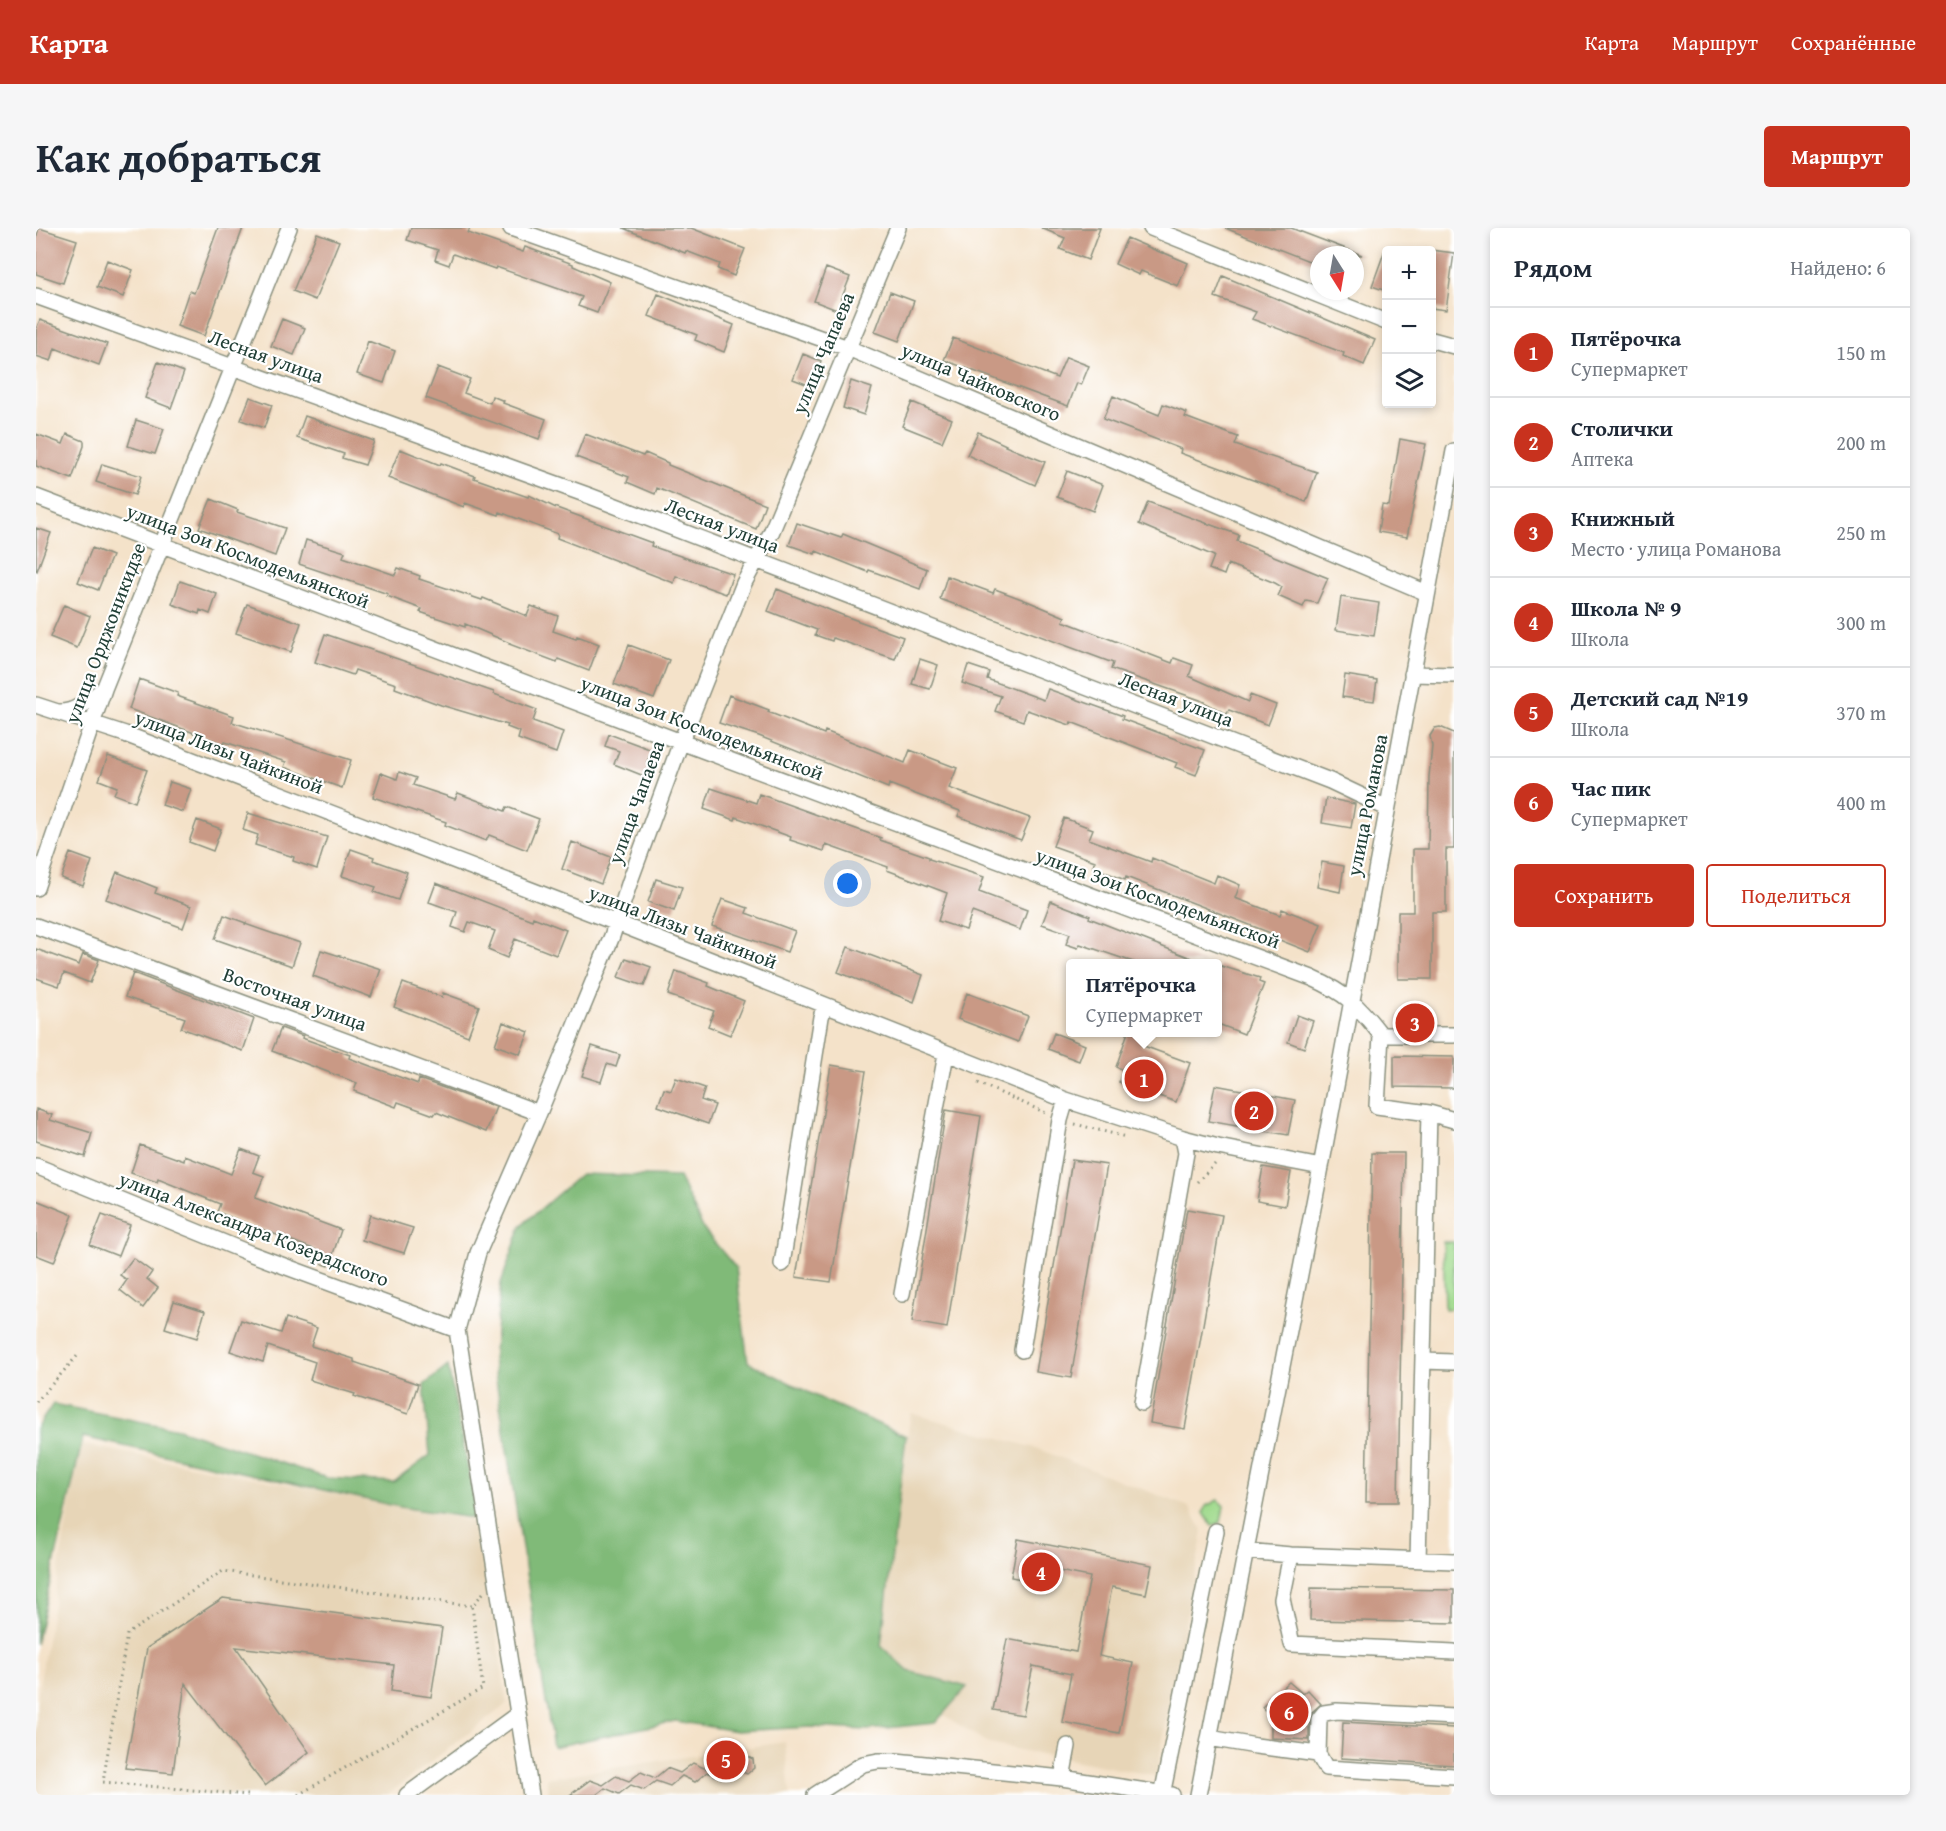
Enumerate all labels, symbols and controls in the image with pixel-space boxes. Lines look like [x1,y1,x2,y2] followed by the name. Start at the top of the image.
[30,22,108,63] text: Карта
[1585,27,1639,58] text: Карта
[1672,27,1758,58] text: Маршрут
[1791,27,1916,58] text: Сохранённые
[36,126,321,187] text: Как добраться
[1764,126,1910,187] button: Маршрут
[1310,246,1364,300] north arrow
[1382,246,1436,408] map controls
[1382,246,1436,300] button: +
[1514,248,1592,287] text: Рядом
[1790,253,1886,282] text: Найдено: 6
[783,287,861,419] street label: улица Чапаева
[1382,300,1436,354] button: −
[205,321,328,390] street label: Лесная улица
[1571,322,1681,354] text: Пятёрочка
[896,334,1065,428] street label: улица Чайковского
[1528,338,1539,367] text: 1
[1836,338,1886,367] text: 150 m
[1382,354,1436,408] button: layers
[1571,354,1688,383] text: Супермаркет
[1571,412,1673,444] text: Столички
[1528,428,1539,457] text: 2
[1836,428,1886,457] text: 200 m
[1571,444,1633,473] text: Аптека
[661,489,784,560] street label: Лесная улица
[122,495,374,615] street label: улица Зои Космодемьянской
[1571,502,1675,534] text: Книжный
[1528,518,1539,547] text: 3
[1836,518,1886,547] text: 250 m
[1571,534,1781,563] text: Место · улица Романова
[56,538,152,729] street label: улица Орджоникидзе
[1571,592,1681,624] text: Школа № 9
[1528,608,1539,637] text: 4
[1836,608,1886,637] text: 300 m
[1571,624,1629,653] text: Школа
[1115,663,1238,734] street label: Лесная улица
[576,667,828,787] street label: улица Зои Космодемьянской
[1571,682,1748,714] text: Детский сад №19
[1528,698,1539,727] text: 5
[1836,698,1886,727] text: 370 m
[130,702,328,801] street label: улица Лизы Чайкиной
[1571,714,1629,743] text: Школа
[1338,731,1395,879] street label: улица Романова
[599,736,671,869] street label: улица Чапаева
[1571,772,1651,804] text: Час пик
[1528,788,1539,817] text: 6
[1836,788,1886,817] text: 400 m
[1571,804,1688,833] text: Супермаркет
[1031,839,1285,955] street label: улица Зои Космодемьянской
[1514,864,1694,927] button: Сохранить
[1706,864,1886,927] button: Поделиться
[833,869,862,898] your location
[584,877,782,976] street label: улица Лизы Чайкиной
[219,959,371,1038] street label: Восточная улица
[1066,959,1222,1037] popup
[1086,968,1196,1000] text: Пятёрочка
[1086,1000,1202,1029] text: Супермаркет
[1396,1000,1434,1046] pin: 3
[1124,1056,1164,1102] pin: 1
[1234,1088,1274,1134] pin: 2
[114,1163,393,1293] street label: улица Александра Козерадского
[1022,1550,1060,1594] pin: 4
[1270,1690,1308,1734] pin: 6
[706,1738,746,1783] pin: 5

